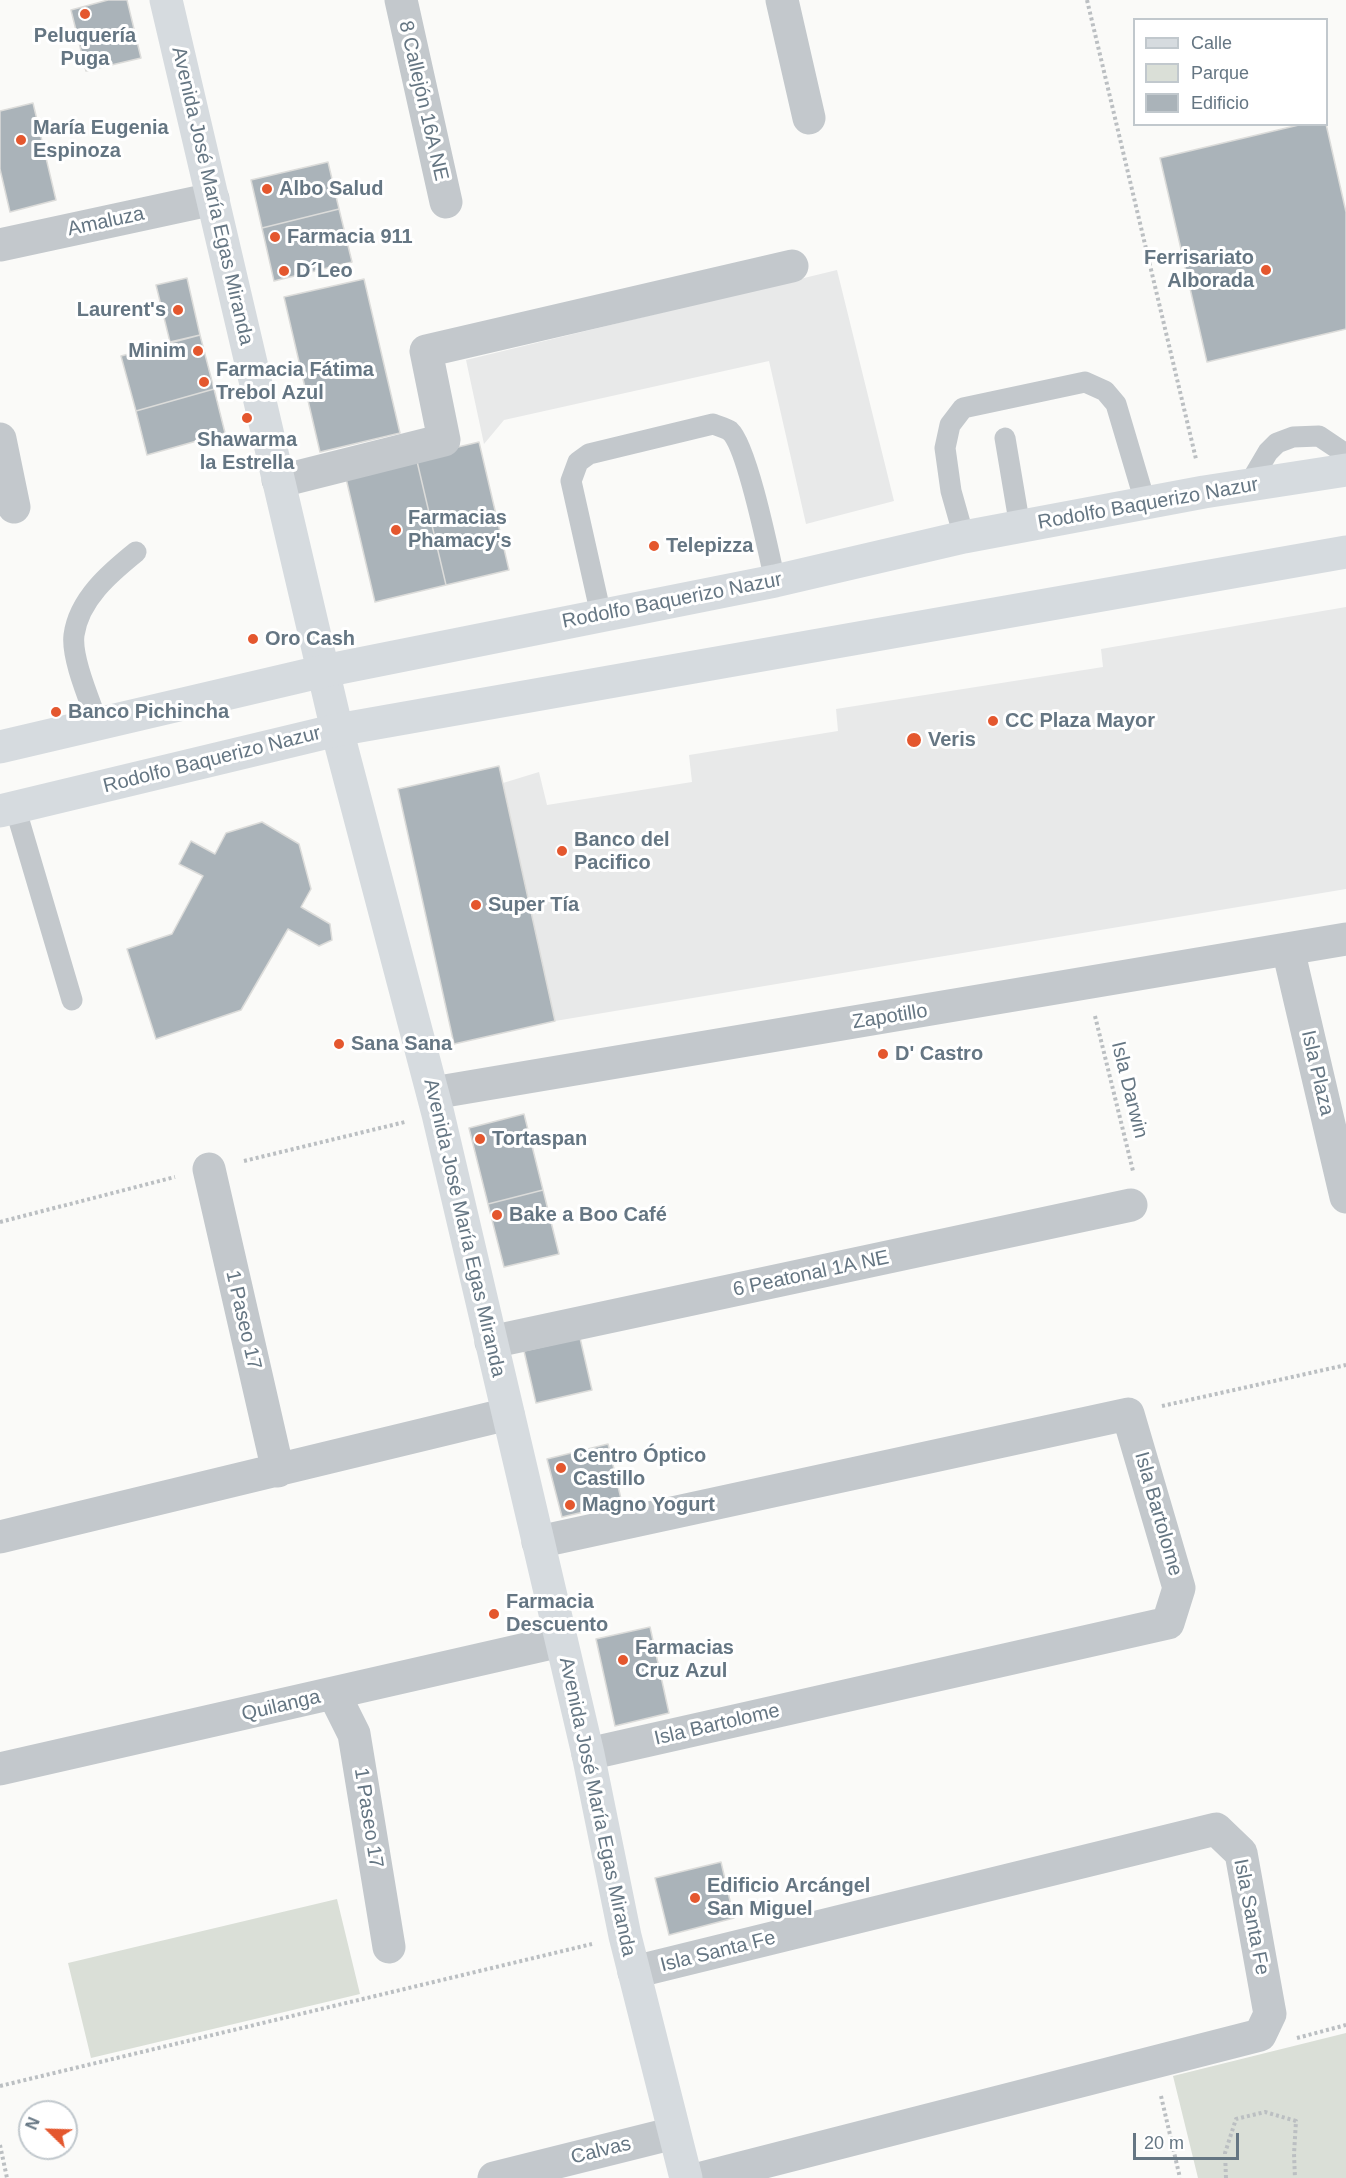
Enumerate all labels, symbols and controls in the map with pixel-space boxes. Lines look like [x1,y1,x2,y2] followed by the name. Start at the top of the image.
[78,7,92,21] marker: Peluquería Puga
[1133,18,1328,126] legend
[393,19,453,183] street label: 8 Callejón 16A NE
[34,24,136,71] place label: Peluquería Puga
[1191,33,1232,53] text: Calle
[166,45,258,347] street label: Avenida José María Egas Miranda
[1191,63,1249,83] text: Parque
[1191,93,1249,113] text: Edificio
[33,116,169,163] place label: María Eugenia Espinoza
[14,133,28,147] marker: María Eugenia Espinoza
[279,177,383,201] place label: Albo Salud
[260,182,274,196] marker: Albo Salud
[65,202,147,242] street label: Amaluza
[287,225,413,249] place label: Farmacia 911
[268,230,282,244] marker: Farmacia 911
[1144,246,1254,293] place label: Ferrisariato Alborada
[296,259,353,283] place label: D´Leo
[1259,263,1273,277] marker: Ferrisariato Alborada
[277,264,291,278] marker: D´Leo
[77,298,166,322] place label: Laurent's
[171,303,185,317] marker: Laurent's
[128,339,186,363] place label: Minim
[191,344,205,358] marker: Minim
[216,358,374,405] place label: Farmacia Fátima Trebol Azul
[197,375,211,389] marker: Farmacia Fátima Trebol Azul
[240,411,254,425] marker: Shawarma la Estrella
[197,428,297,475] place label: Shawarma la Estrella
[1036,473,1260,535] street label: Rodolfo Baquerizo Nazur
[408,506,512,553] place label: Farmacias Phamacy's
[389,523,403,537] marker: Farmacias Phamacy's
[666,534,753,558] place label: Telepizza
[647,539,661,553] marker: Telepizza
[560,568,784,634] street label: Rodolfo Baquerizo Nazur
[265,627,355,651] place label: Oro Cash
[246,632,260,646] marker: Oro Cash
[68,700,229,724] place label: Banco Pichincha
[49,705,63,719] marker: Banco Pichincha
[1005,709,1155,733] place label: CC Plaza Mayor
[986,714,1000,728] marker: CC Plaza Mayor
[101,721,323,799] street label: Rodolfo Baquerizo Nazur
[928,728,976,752] place label: Veris
[905,731,923,749] marker: Veris
[574,828,670,875] place label: Banco del Pacifico
[555,844,569,858] marker: Banco del Pacifico
[488,893,579,917] place label: Super Tía
[469,898,483,912] marker: Super Tía
[851,999,929,1035] street label: Zapotillo
[1296,1028,1338,1118] street label: Isla Plaza
[351,1032,452,1056] place label: Sana Sana
[332,1037,346,1051] marker: Sana Sana
[1105,1039,1153,1141] street label: Isla Darwin
[895,1042,983,1066] place label: D' Castro
[876,1047,890,1061] marker: D' Castro
[418,1077,510,1379] street label: Avenida José María Egas Miranda
[492,1127,587,1151] place label: Tortaspan
[473,1132,487,1146] marker: Tortaspan
[509,1203,667,1227] place label: Bake a Boo Café
[490,1208,504,1222] marker: Bake a Boo Café
[731,1246,891,1302] street label: 6 Peatonal 1A NE
[220,1268,266,1372] street label: 1 Paseo 17
[573,1444,706,1491] place label: Centro Óptico Castillo
[1129,1449,1187,1579] street label: Isla Bartolome
[554,1461,568,1475] marker: Centro Óptico Castillo
[582,1493,715,1517] place label: Magno Yogurt
[563,1498,577,1512] marker: Magno Yogurt
[506,1590,608,1637] place label: Farmacia Descuento
[487,1607,501,1621] marker: Farmacia Descuento
[635,1636,734,1683] place label: Farmacias Cruz Azul
[616,1653,630,1667] marker: Farmacias Cruz Azul
[554,1655,640,1959] street label: Avenida José María Egas Miranda
[239,1685,323,1727] street label: Quilanga
[652,1699,782,1751] street label: Isla Bartolome
[348,1766,388,1870] street label: 1 Paseo 17
[1228,1857,1274,1977] street label: Isla Santa Fe
[707,1874,870,1921] place label: Edificio Arcángel San Miguel
[688,1891,702,1905] marker: Edificio Arcángel San Miguel
[658,1926,778,1978] street label: Isla Santa Fe
[18,2100,78,2160] north arrow
[23,2115,43,2132] text: N
[1136,2121,1242,2159] scale bar
[568,2132,634,2170] street label: Calvas
[1144,2133,1184,2153] text: 20 m

